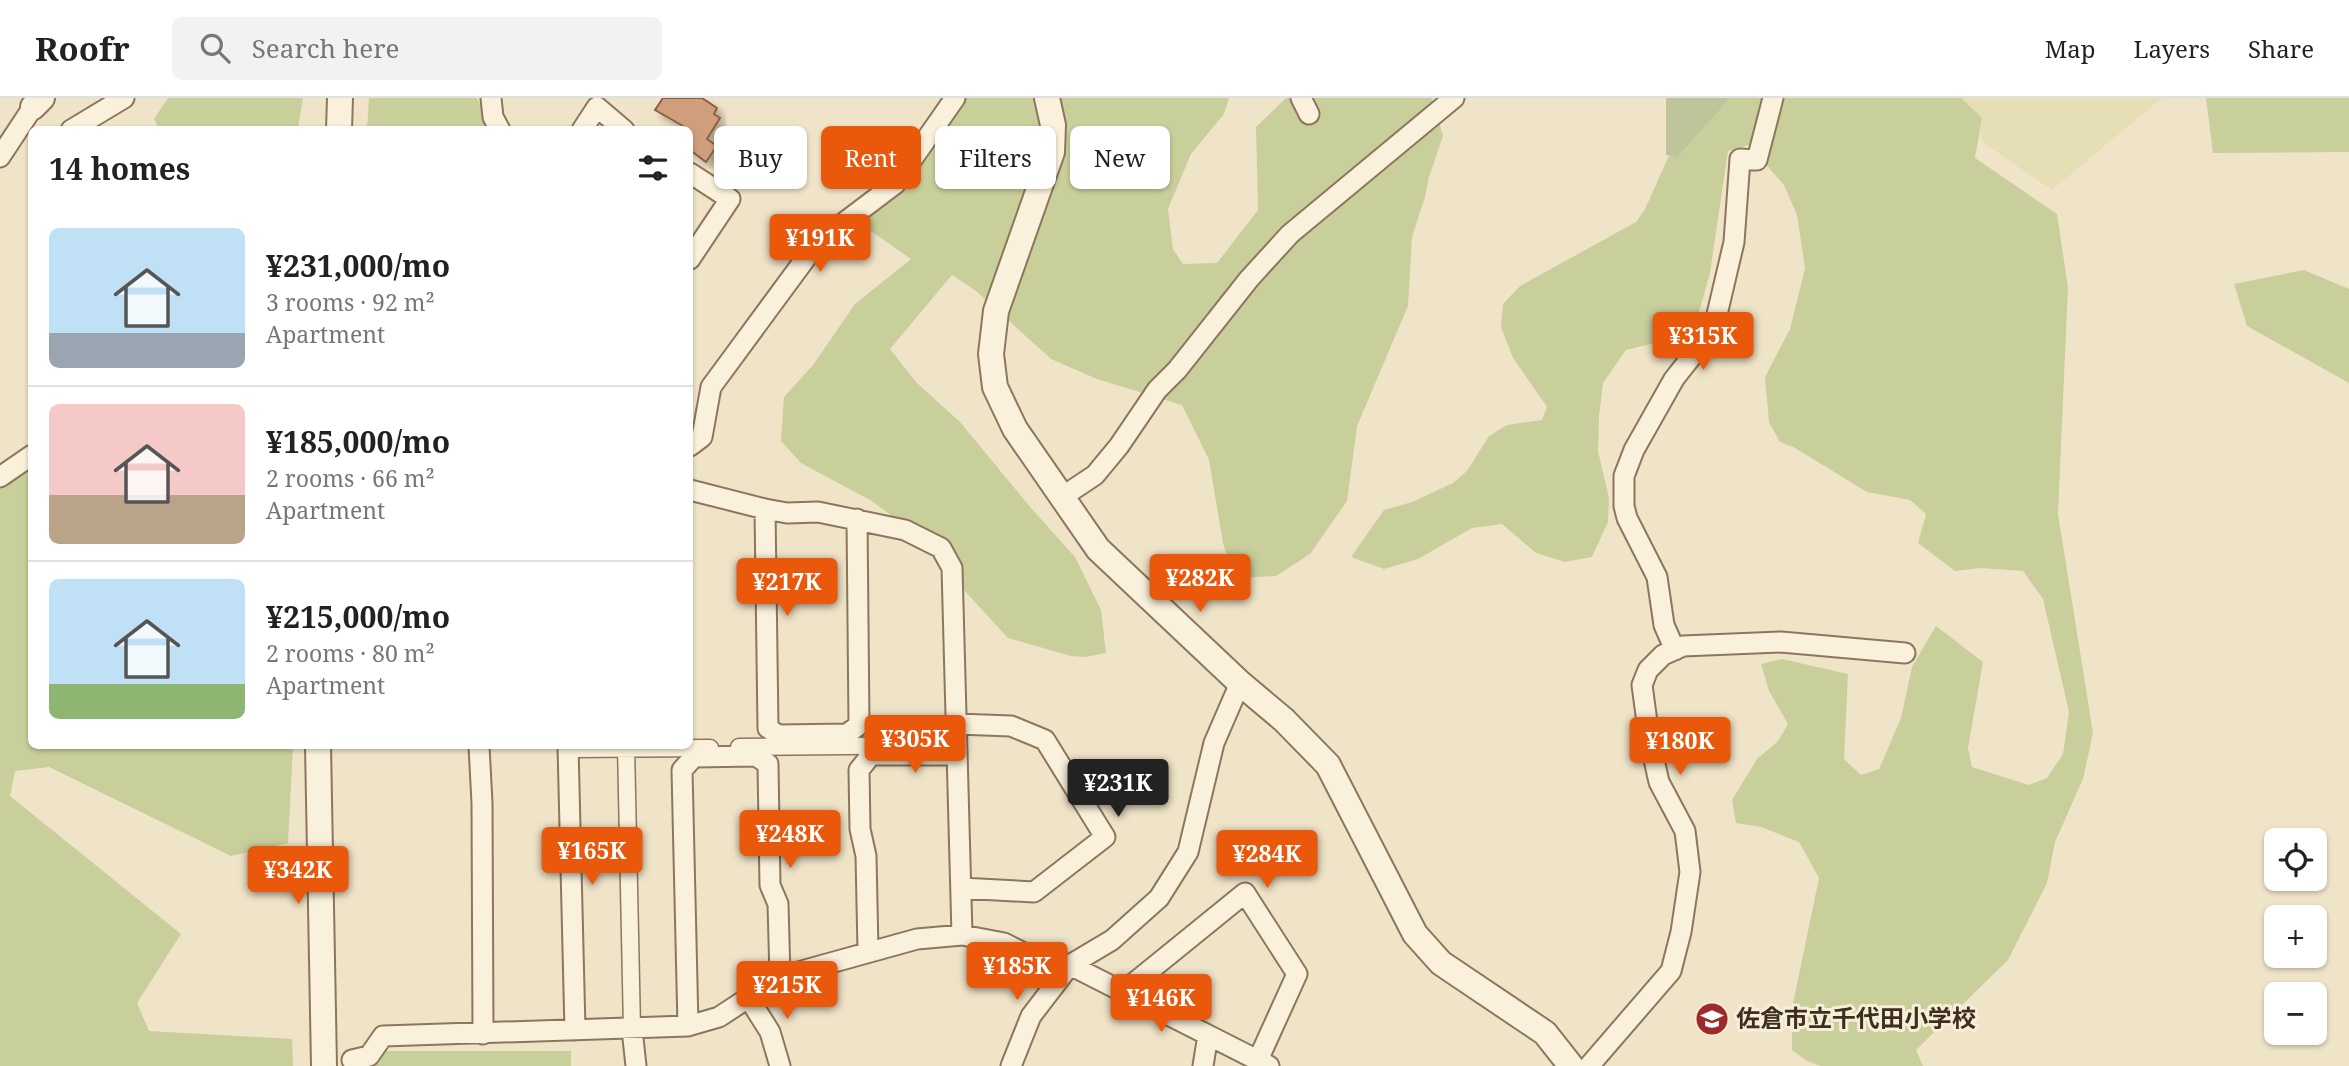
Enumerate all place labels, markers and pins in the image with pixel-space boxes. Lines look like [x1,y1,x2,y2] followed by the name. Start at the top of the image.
[771,214,869,274] pin: ¥191K
[1654,313,1752,372] pin: ¥315K
[1151,554,1249,614] pin: ¥282K
[738,559,836,618] pin: ¥217K
[866,716,964,775] pin: ¥305K
[1631,718,1729,777] pin: ¥180K
[1069,760,1167,819] pin: ¥231K
[741,810,839,870] pin: ¥248K
[543,828,641,887] pin: ¥165K
[1218,830,1316,890] pin: ¥284K
[249,846,347,906] pin: ¥342K
[968,942,1066,1002] pin: ¥185K
[738,962,836,1021] pin: ¥215K
[1112,974,1210,1034] pin: ¥146K
[1693,1000,1731,1038] school or university icon: 佐倉市立千代田小学校
[1736,1001,1976,1034] place label: 佐倉市立千代田小学校

